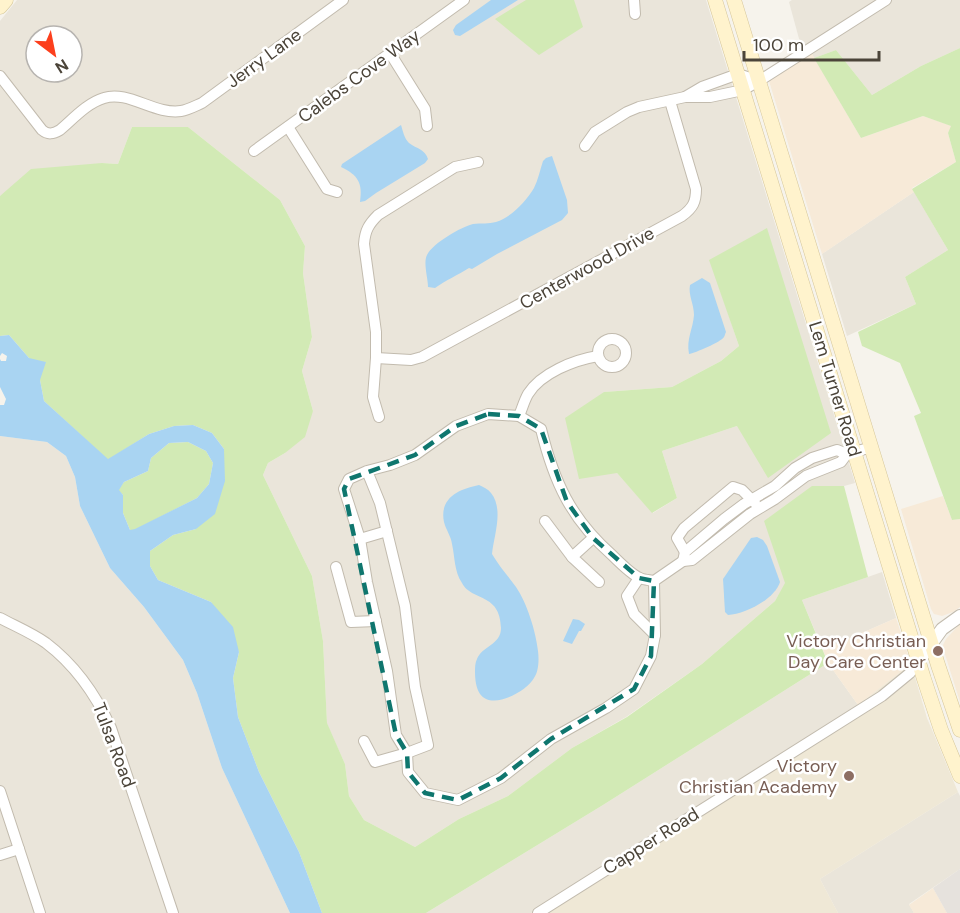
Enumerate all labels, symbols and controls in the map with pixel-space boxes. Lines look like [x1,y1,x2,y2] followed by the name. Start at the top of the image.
[222,23,306,93] street label: Jerry Lane
[24,24,84,84] north arrow
[293,24,425,128] street label: Calebs Cove Way
[744,24,879,62] scale bar
[753,33,804,57] text: 100 m
[51,54,72,78] text: N
[515,221,659,315] street label: Centerwood Drive
[803,318,867,460] street label: Lem Turner Road
[786,629,926,674] place label: Victory Christian Day Care Center
[931,644,945,658] marker: Victory Christian Day Care Center
[87,699,141,791] street label: Tulsa Road
[679,754,837,799] place label: Victory Christian Academy
[842,769,856,783] marker: Victory Christian Academy
[599,802,703,880] street label: Capper Road

